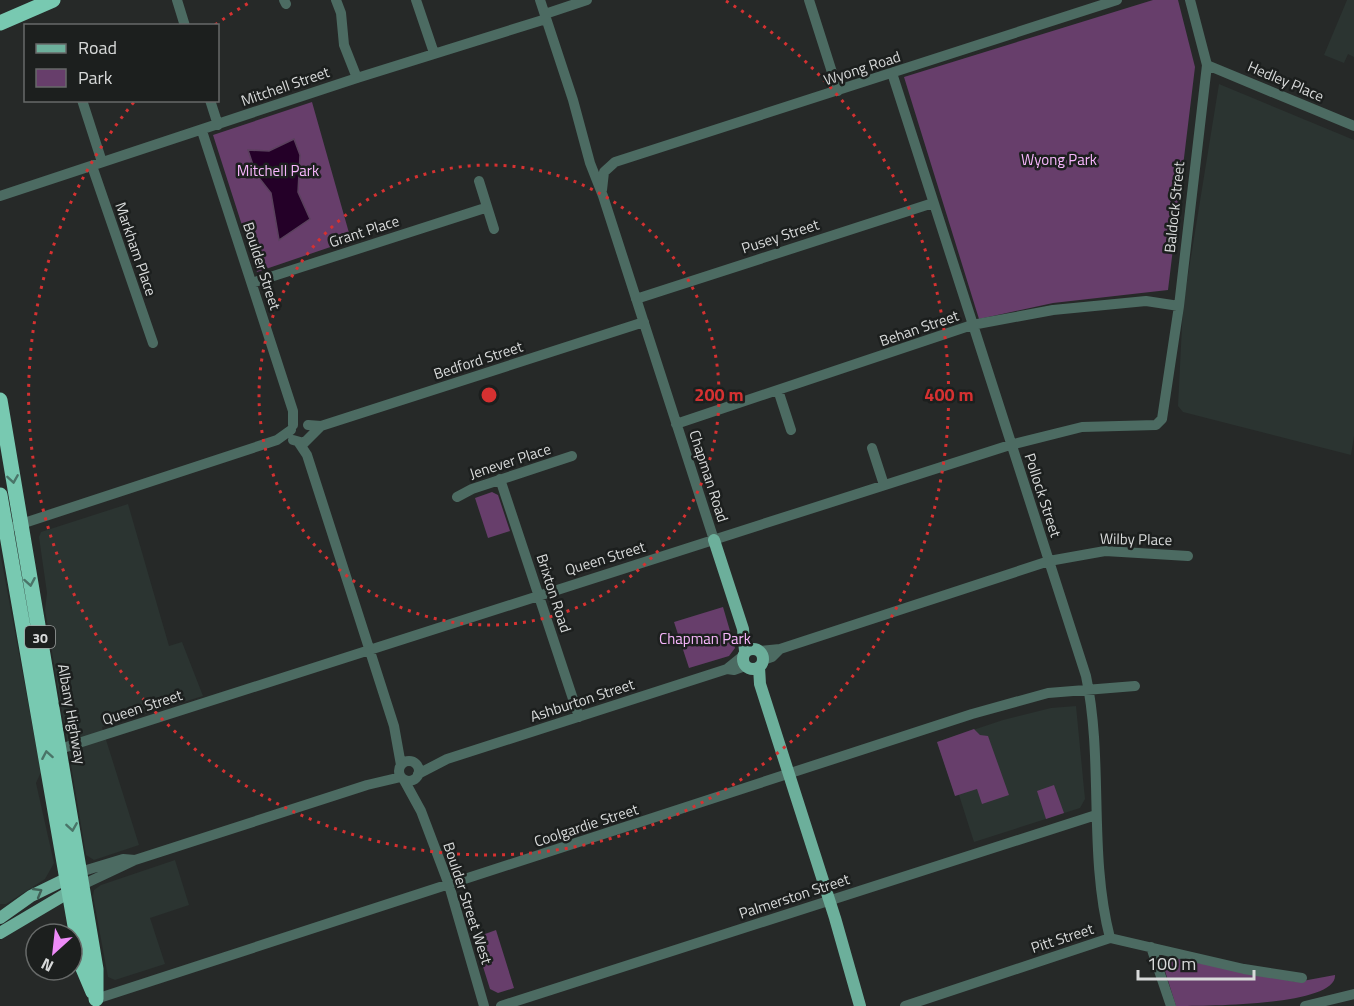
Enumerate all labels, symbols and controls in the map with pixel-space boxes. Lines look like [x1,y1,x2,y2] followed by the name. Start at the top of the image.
[24,24,219,102] legend
[78,34,117,61] text: Road
[820,45,904,91] street label: Wyong Road
[1244,55,1328,107] street label: Hedley Place
[238,60,333,112] street label: Mitchell Street
[78,64,113,91] text: Park
[1021,148,1097,171] park label: Wyong Park
[237,159,319,182] park label: Mitchell Park
[1158,159,1190,254] street label: Baldock Street
[109,199,163,299] street label: Markham Place
[326,209,402,253] street label: Grant Place
[738,212,823,259] street label: Pusey Street
[237,219,287,314] street label: Boulder Street
[876,303,962,352] street label: Behan Street
[431,335,526,385] street label: Bedford Street
[694,381,744,408] text: 200 m
[924,381,974,408] text: 400 m
[479,385,499,405] centre of rings
[683,427,735,525] street label: Chapman Road
[466,437,554,485] street label: Jenever Place
[1019,450,1068,541] street label: Pollock Street
[6,474,18,484] one-way arrow
[1100,527,1172,551] street label: Wilby Place
[562,535,649,581] street label: Queen Street
[530,551,578,635] street label: Brixton Road
[23,577,36,587] one-way arrow
[25,626,55,648] road number: 30
[659,627,751,650] park label: Chapman Park
[52,662,92,766] street label: Albany Highway
[527,672,638,728] street label: Ashburton Street
[99,683,186,731] street label: Queen Street
[41,750,53,760] one-way arrow
[531,797,642,853] street label: Coolgardie Street
[66,823,78,832] one-way arrow
[437,839,499,968] street label: Boulder Street West
[736,867,853,925] street label: Palmerston Street
[32,888,42,899] one-way arrow
[1028,917,1097,959] street label: Pitt Street
[24,922,84,982] north arrow
[1138,943,1254,981] scale bar
[1147,950,1196,977] text: 100 m
[37,952,58,979] text: N

